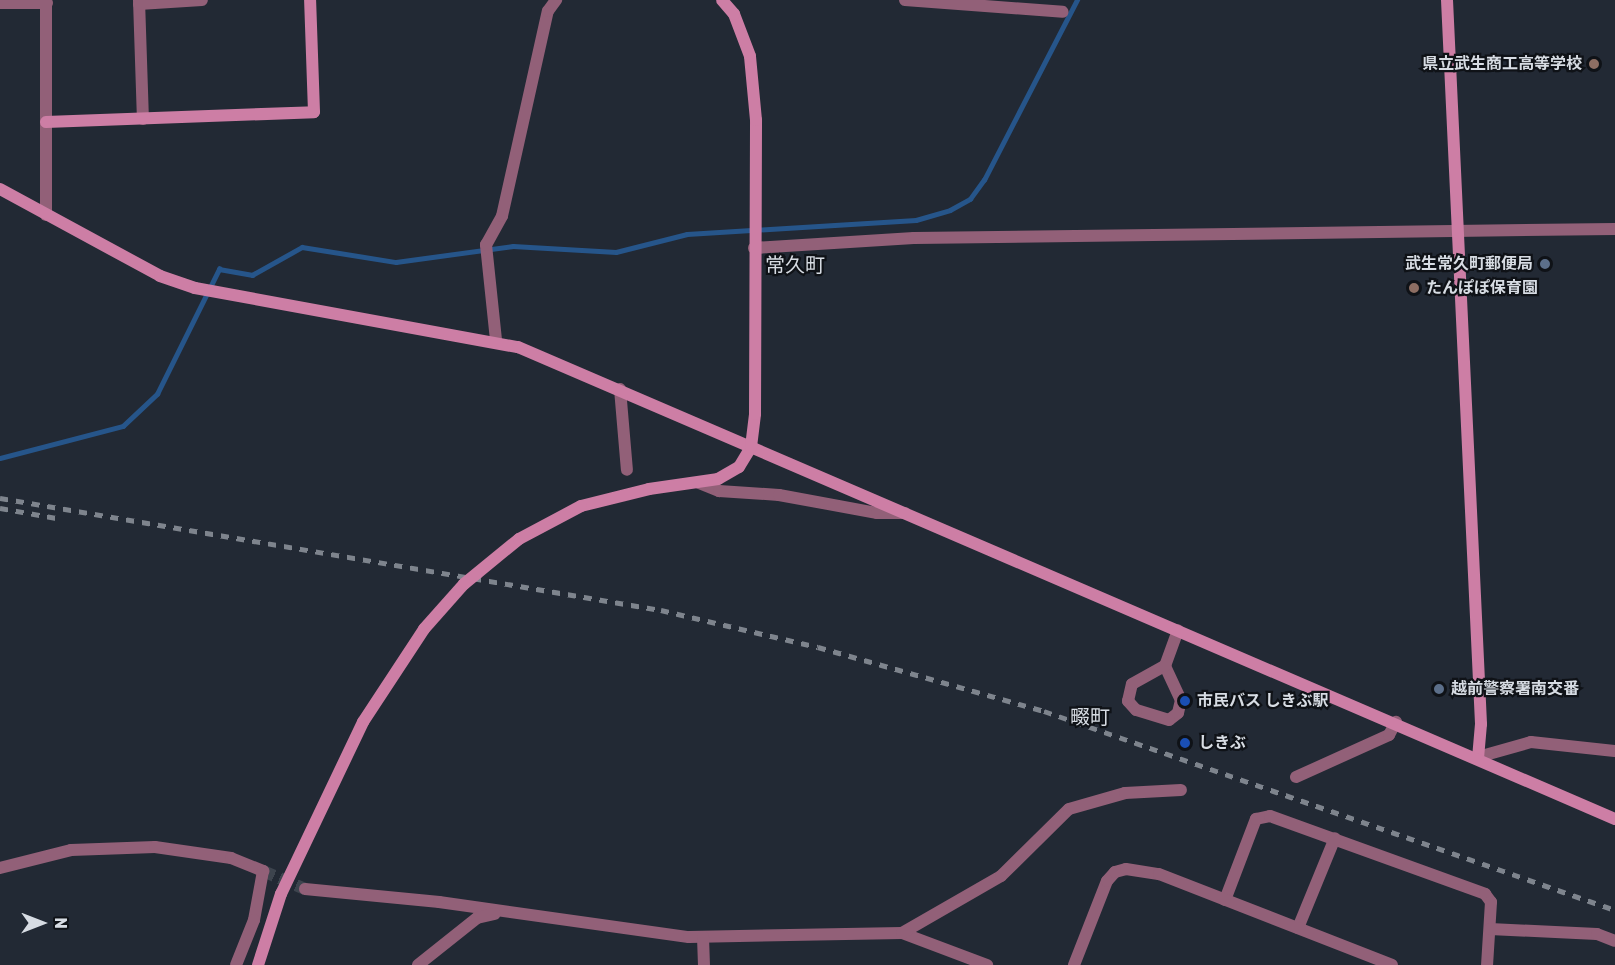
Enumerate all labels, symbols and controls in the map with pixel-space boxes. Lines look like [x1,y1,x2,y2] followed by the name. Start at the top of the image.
[1422,54,1582,74] place label: 県立武生商工高等学校
[1587,57,1601,71] marker: 県立武生商工高等学校
[765,253,825,277] district label: 常久町
[1405,254,1533,274] place label: 武生常久町郵便局
[1538,257,1552,271] marker: 武生常久町郵便局
[1426,278,1538,298] place label: たんぽぽ保育園
[1407,281,1421,295] marker: たんぽぽ保育園
[1451,679,1579,699] place label: 越前警察署南交番
[1432,682,1446,696] marker: 越前警察署南交番
[1197,691,1328,711] place label: 市民バス しきぶ駅
[1178,694,1192,708] marker: 市民バス しきぶ駅
[1070,705,1110,729] district label: 畷町
[1198,733,1246,753] place label: しきぶ
[1176,734,1194,752] marker: しきぶ
[12,893,72,953] north arrow
[51,917,70,929] text: N

